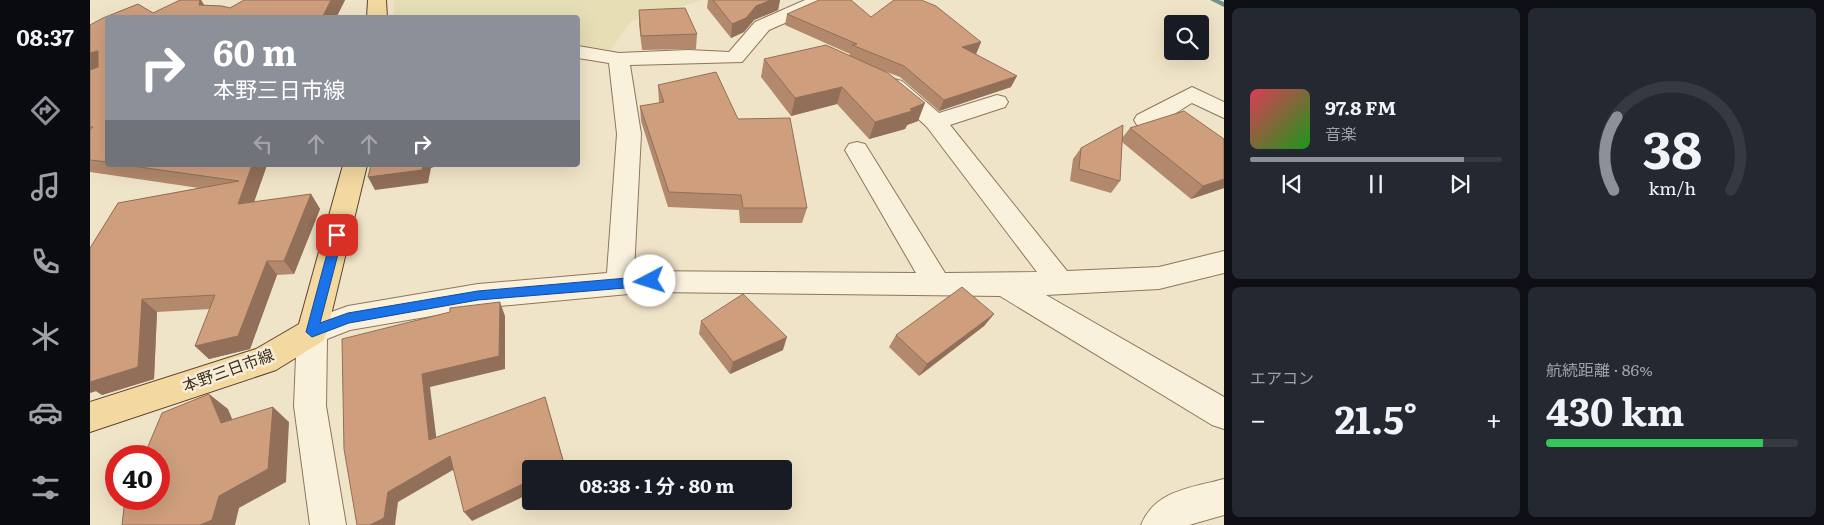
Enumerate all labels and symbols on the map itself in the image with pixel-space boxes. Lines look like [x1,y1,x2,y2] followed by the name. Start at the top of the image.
[316,214,358,256] pin
[623,254,675,306] position arrow
[178,341,277,397] street label: 本野三日市線
[105,445,170,510] speed limit sign: 40

